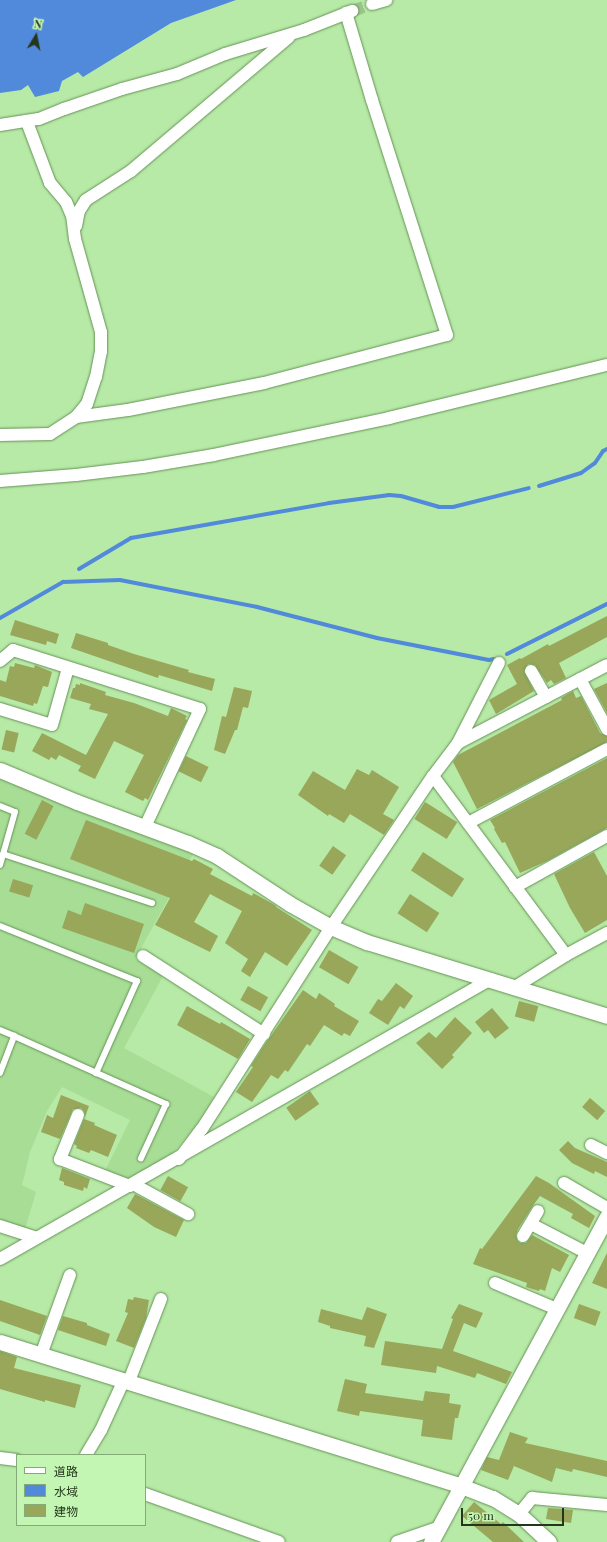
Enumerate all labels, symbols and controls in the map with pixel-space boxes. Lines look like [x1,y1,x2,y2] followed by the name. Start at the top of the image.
[16,16,56,56] north arrow
[33,16,43,32] text: N
[16,1454,146,1526] legend
[54,1463,78,1479] text: 道路
[54,1483,78,1499] text: 水域
[463,1500,566,1526] scale bar
[54,1503,78,1519] text: 建物
[468,1507,494,1523] text: 50 m

